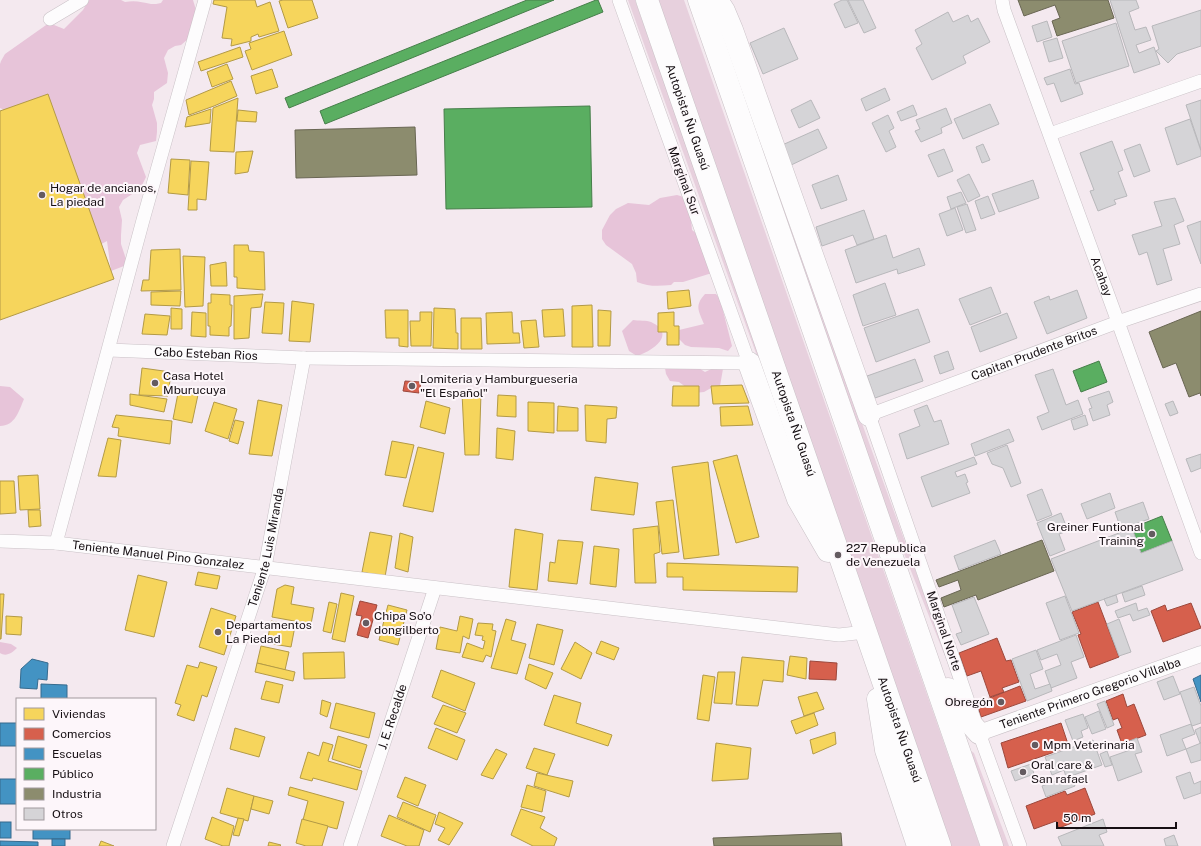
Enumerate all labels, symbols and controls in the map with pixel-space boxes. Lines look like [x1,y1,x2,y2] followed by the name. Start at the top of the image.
[663,62,712,172] street label: Autopista Ñu Guasú
[665,145,703,218] street label: Marginal Sur
[50,181,156,209] place label: Hogar de ancianos, La piedad
[37,190,47,200] marker: Hogar de ancianos, La piedad
[1088,255,1115,299] street label: Acahay
[969,323,1099,383] street label: Capitan Prudente Britos
[154,345,258,363] street label: Cabo Esteban Rios
[769,368,818,478] street label: Autopista Ñu Guasú
[163,369,226,397] place label: Casa Hotel Mburucuya
[420,372,578,400] place label: Lomiteria y Hamburgueseria "El Español"
[150,378,160,388] marker: Casa Hotel Mburucuya
[407,381,417,391] marker: Lomiteria y Hamburgueseria "El Español"
[245,487,287,609] street label: Teniente Luis Miranda
[1047,520,1144,548] place label: Greiner Funtional Training
[1147,529,1157,539] marker: Greiner Funtional Training
[71,538,245,572] street label: Teniente Manuel Pino Gonzalez
[846,541,926,569] place label: 227 Republica de Venezuela
[833,550,843,560] marker: 227 Republica de Venezuela
[924,589,964,673] street label: Marginal Norte
[374,609,439,637] place label: Chipa So'o dongilberto
[226,618,312,646] place label: Departamentos La Piedad
[361,618,371,628] marker: Chipa So'o dongilberto
[213,627,223,637] marker: Departamentos La Piedad
[998,655,1182,732] street label: Teniente Primero Gregorio Villalba
[875,675,924,784] street label: Autopista Ñu Guasú
[375,682,410,751] street label: J. E. Recalde
[945,695,993,709] place label: Obregón
[996,697,1006,707] marker: Obregón
[16,698,156,830] legend
[52,707,106,721] text: Viviendas
[52,727,111,741] text: Comercios
[1043,738,1135,752] place label: Mpm Veterinaria
[1030,740,1040,750] marker: Mpm Veterinaria
[52,747,102,761] text: Escuelas
[1031,758,1093,786] place label: Oral care & San rafael
[52,767,94,781] text: Público
[1018,767,1028,777] marker: Oral care & San rafael
[52,787,101,801] text: Industria
[1057,804,1176,830] scale bar
[52,807,83,821] text: Otros
[1063,811,1091,825] text: 50 m

